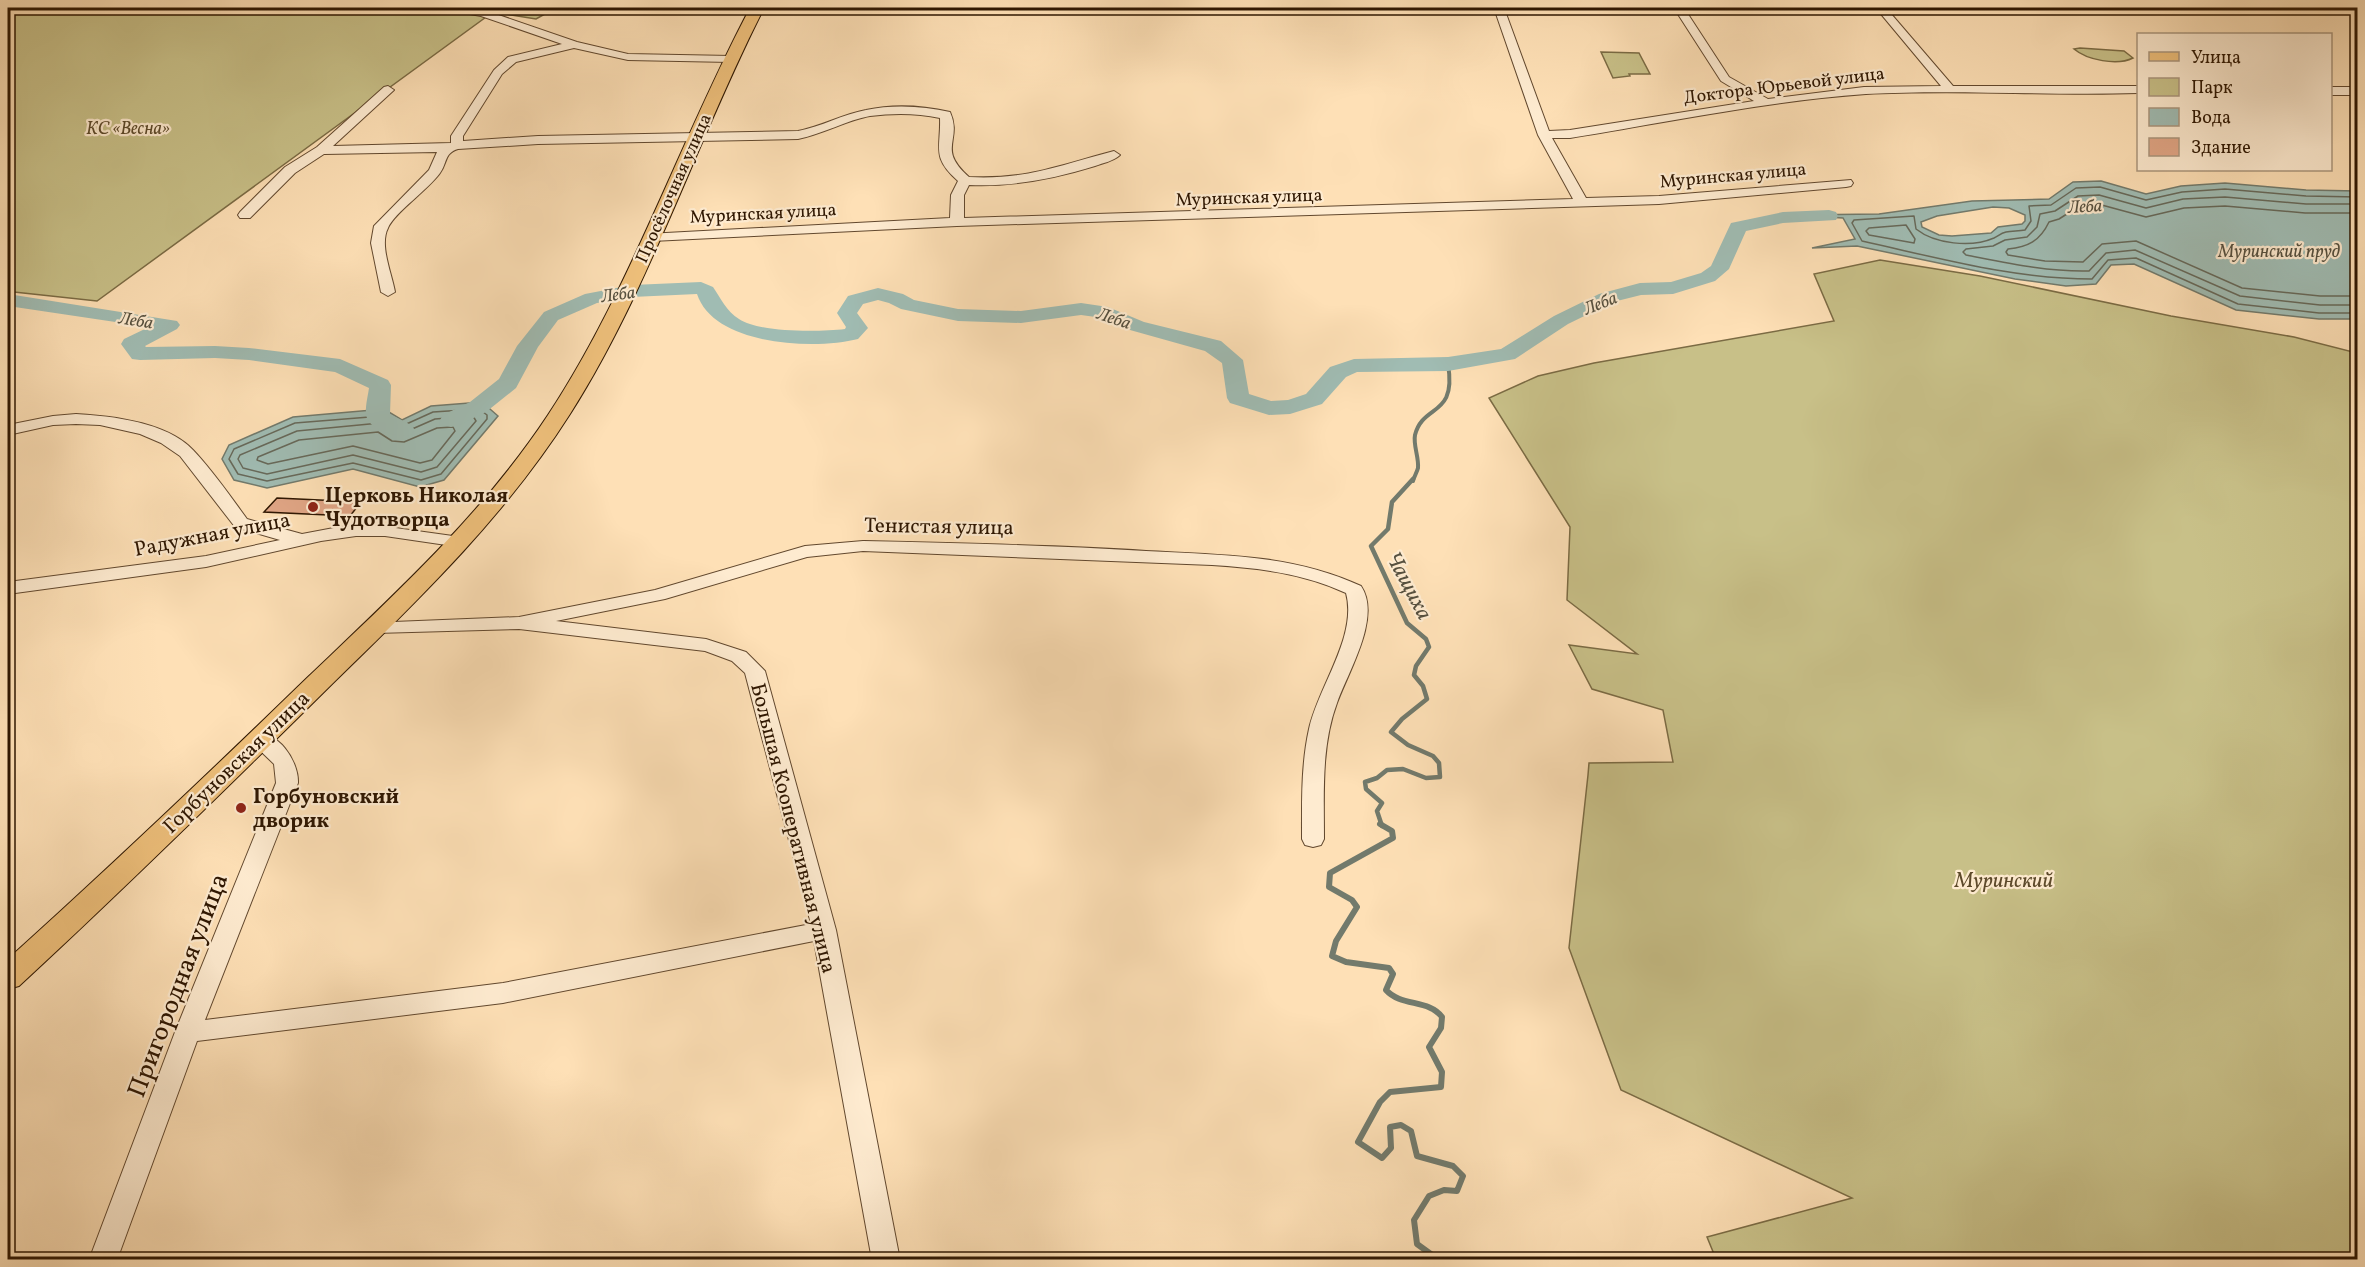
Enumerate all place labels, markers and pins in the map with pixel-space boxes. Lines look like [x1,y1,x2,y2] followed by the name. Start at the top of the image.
[325,482,508,535] place label: Церковь Николая Чудотворца
[306,500,320,514] marker: Церковь Николая Чудотворца
[253,783,399,836] place label: Горбуновский дворик
[234,801,248,815] marker: Горбуновский дворик

